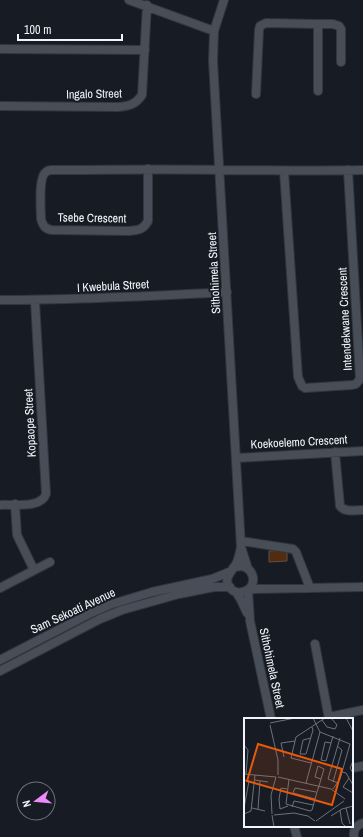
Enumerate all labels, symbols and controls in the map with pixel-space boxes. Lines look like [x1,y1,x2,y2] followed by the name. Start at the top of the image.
[18,16,122,42] scale bar
[24,22,51,38] text: 100 m
[66,86,122,102] street label: Ingalo Street
[58,209,127,227] street label: Tsebe Crescent
[204,232,224,314] street label: Sithohimela Street
[334,267,356,371] street label: Intendekwane Crescent
[77,276,150,296] street label: I Kwebula Street
[20,388,40,458] street label: Kopaope Street
[250,431,348,453] street label: Koekoelemo Crescent
[28,584,118,638] street label: Sam Sekoati Avenue
[256,626,288,710] street label: Sithohimela Street
[244,718,353,827] inset map
[16,781,56,821] north arrow
[19,799,34,809] text: N

